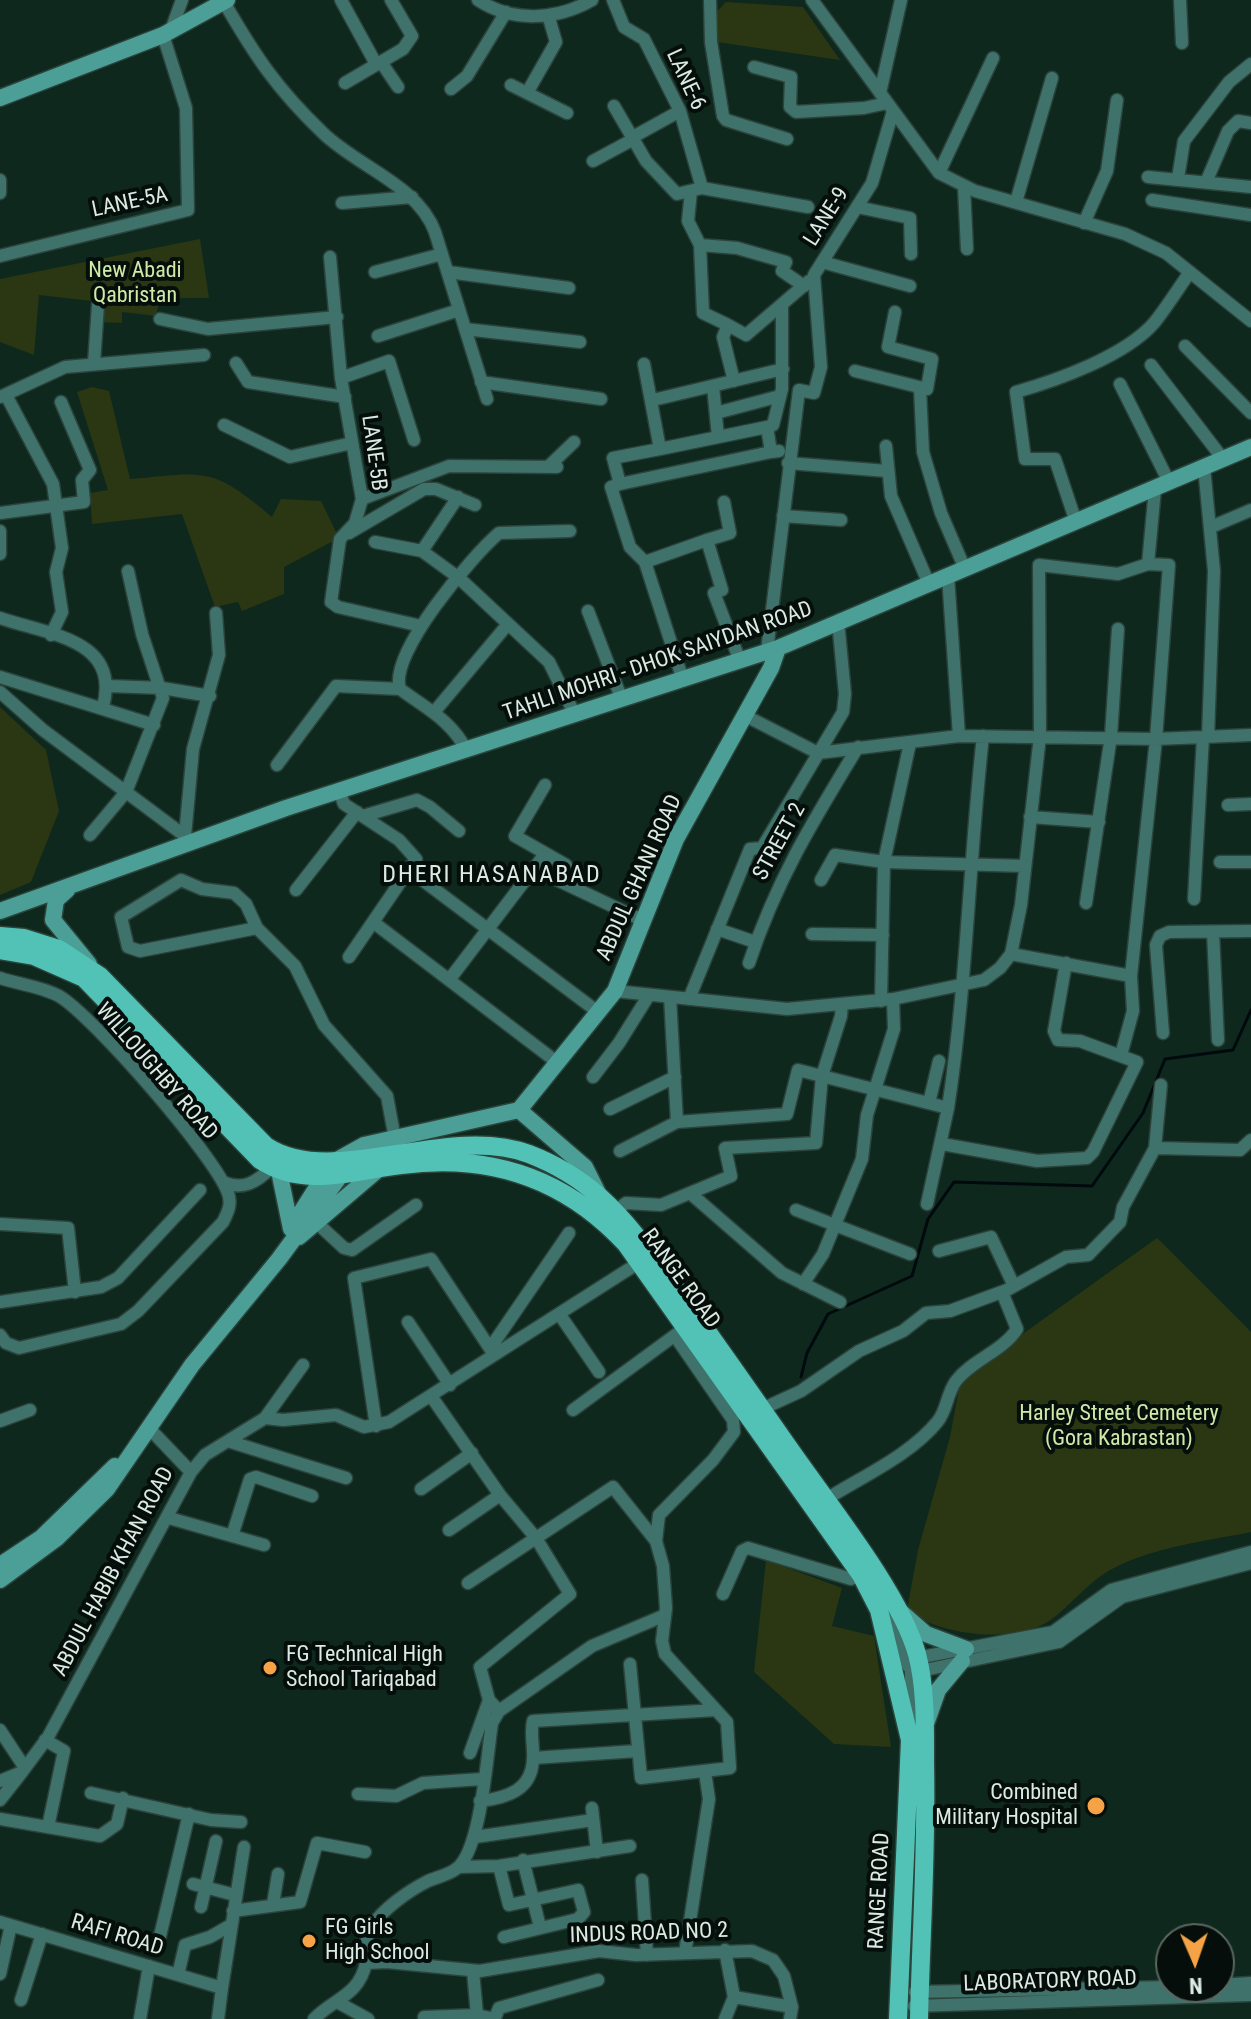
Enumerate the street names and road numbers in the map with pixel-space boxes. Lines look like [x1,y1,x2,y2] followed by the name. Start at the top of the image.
[659,45,711,115] street label: LANE-6
[90,182,170,224] street label: LANE-5A
[799,183,855,251] street label: LANE-9
[355,413,391,493] street label: LANE-5B
[500,597,816,727] street label: TAHLI MOHRI - DHOK SAIYDAN ROAD
[592,791,688,965] street label: ABDUL GHANI ROAD
[748,799,812,885] street label: STREET 2
[89,998,223,1146] street label: WILLOUGHBY ROAD
[635,1224,725,1334] street label: RANGE ROAD
[48,1463,180,1681] street label: ABDUL HABIB KHAN ROAD
[864,1832,896,1950] street label: RANGE ROAD
[68,1909,166,1963] street label: RAFI ROAD
[569,1918,729,1950] street label: INDUS ROAD NO 2
[963,1966,1137,1998] street label: LABORATORY ROAD

